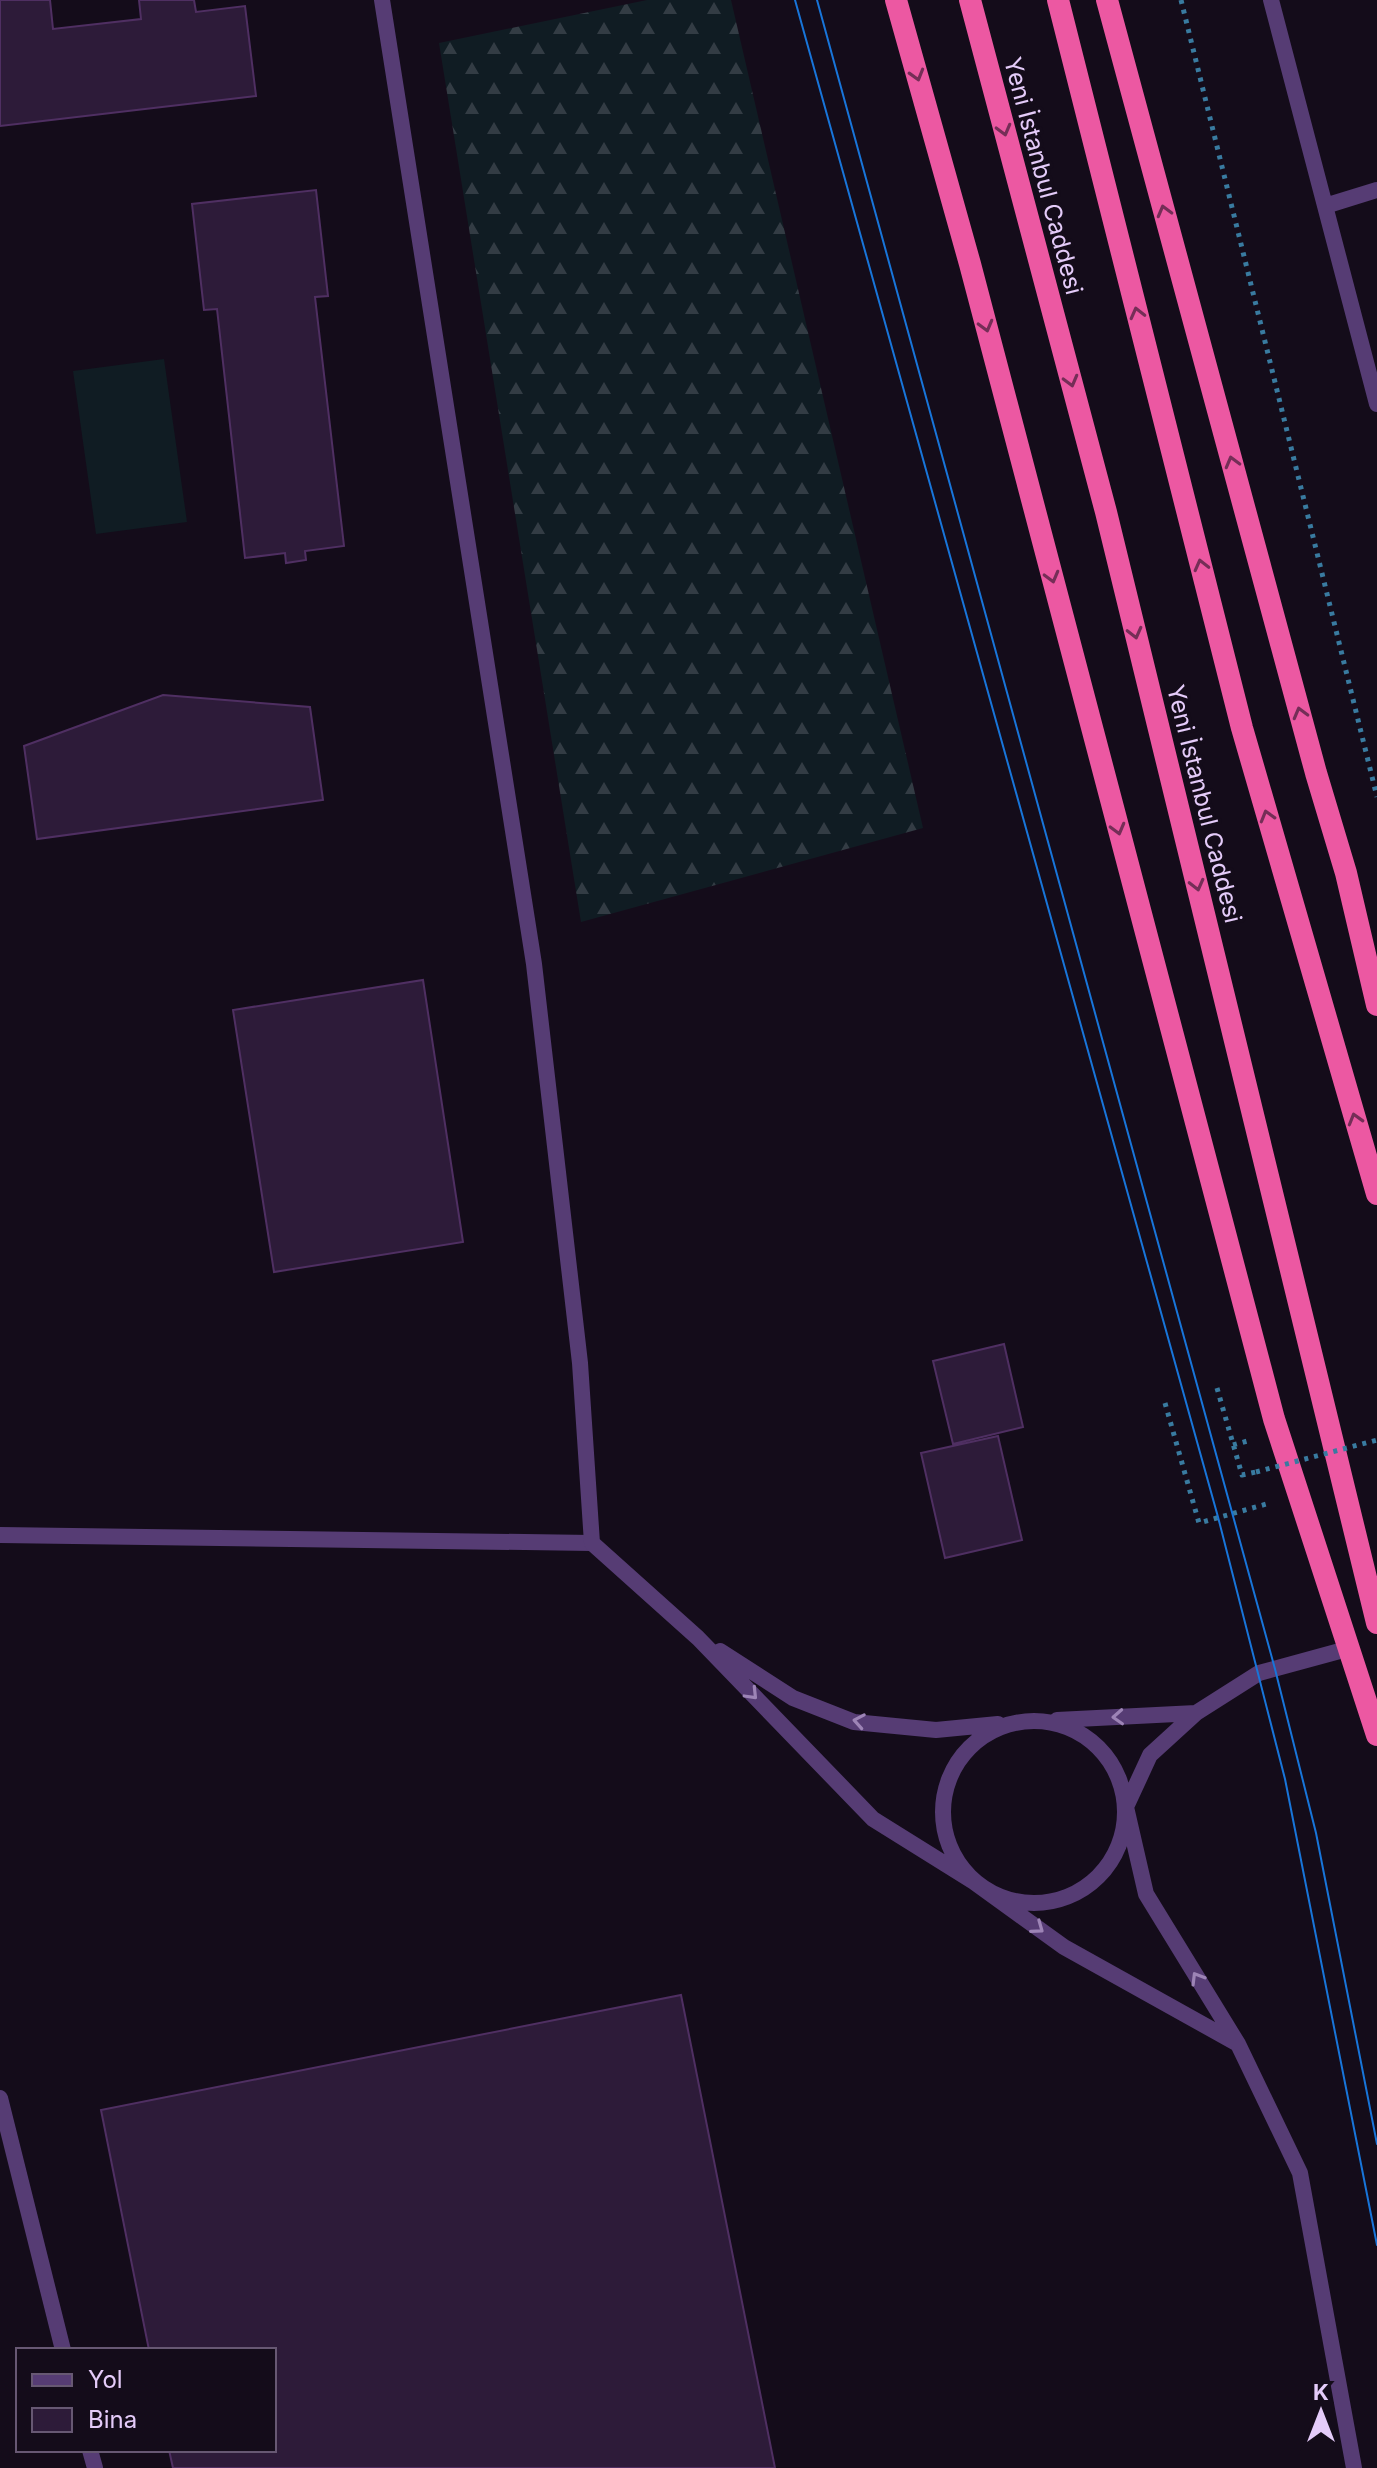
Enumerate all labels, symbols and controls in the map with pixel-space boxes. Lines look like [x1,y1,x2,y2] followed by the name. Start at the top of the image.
[998,54,1089,298] street label: Yeni İstanbul Caddesi
[908,68,924,82] one-way arrow
[995,122,1011,136] one-way arrow
[1157,205,1173,219] one-way arrow
[1129,306,1146,320] one-way arrow
[976,318,993,332] one-way arrow
[1061,373,1078,387] one-way arrow
[1224,456,1241,470] one-way arrow
[1193,558,1210,572] one-way arrow
[1043,570,1060,584] one-way arrow
[1126,625,1143,639] one-way arrow
[1161,682,1248,926] street label: Yeni İstanbul Caddesi
[1292,707,1309,721] one-way arrow
[1260,809,1276,823] one-way arrow
[1109,821,1126,835] one-way arrow
[1187,878,1204,892] one-way arrow
[1348,1113,1364,1127] one-way arrow
[743,1685,758,1699] one-way arrow
[1111,1708,1124,1725] one-way arrow
[853,1714,866,1731] one-way arrow
[1030,1919,1044,1933] one-way arrow
[1192,1972,1207,1987] one-way arrow
[16,2348,276,2452] legend
[88,2365,123,2394] text: Yol
[1281,2372,1361,2452] north arrow
[1313,2379,1329,2405] text: K
[88,2405,137,2434] text: Bina

